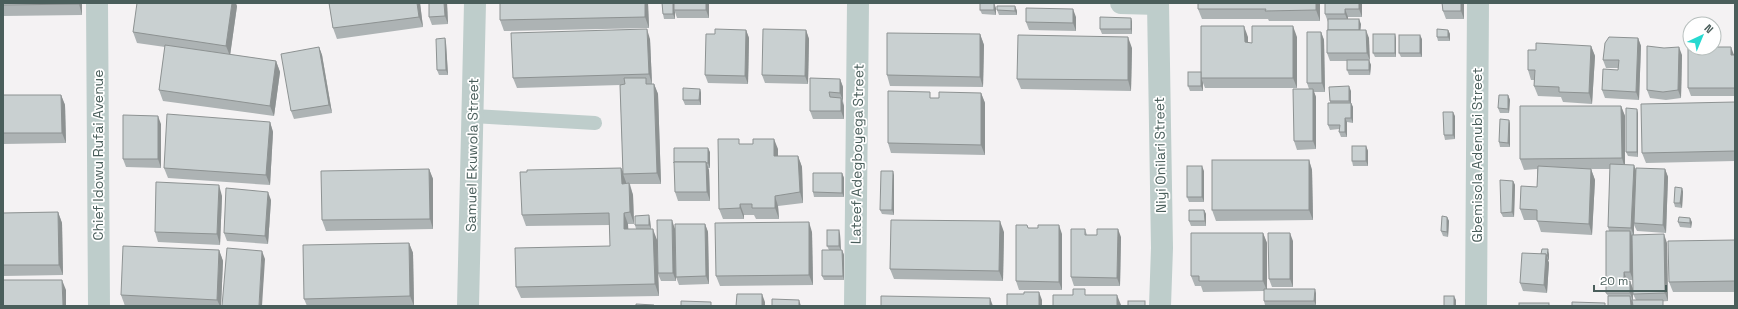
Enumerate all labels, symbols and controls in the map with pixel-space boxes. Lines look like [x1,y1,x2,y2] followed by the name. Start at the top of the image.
[1682,16,1722,56] north arrow
[1701,21,1716,36] text: N
[846,64,868,244] street label: Lateef Adegboyega Street
[1468,68,1486,242] street label: Gbemisola Adenubi Street
[89,70,107,240] street label: Chief Idowu Rufai Avenue
[462,78,482,232] street label: Samuel Ekuwola Street
[1150,97,1170,213] street label: Niyi Onilari Street
[1594,267,1666,293] scale bar
[1600,273,1628,289] text: 20 m

